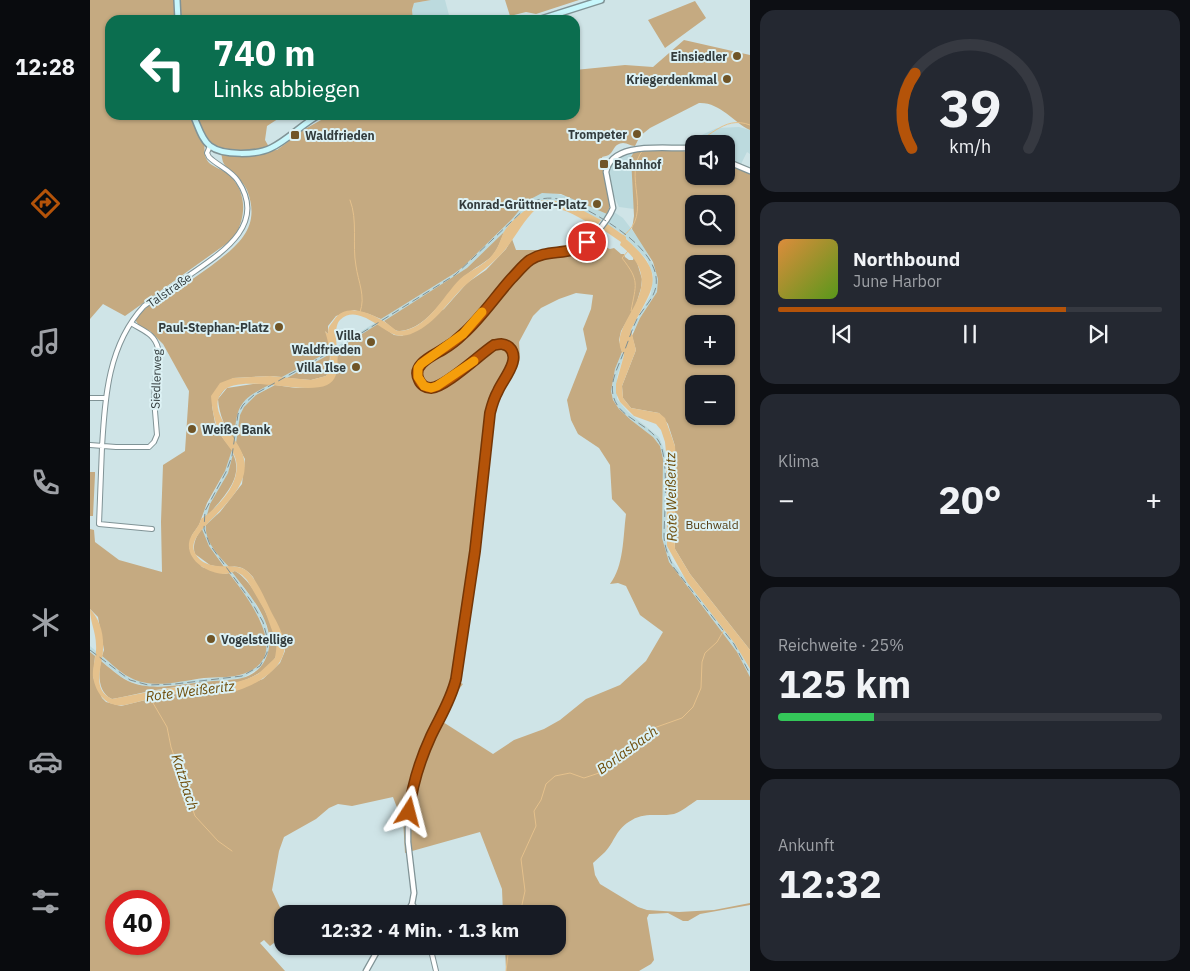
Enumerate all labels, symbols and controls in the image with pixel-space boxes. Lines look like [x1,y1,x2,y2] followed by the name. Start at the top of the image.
[213,30,316,76] text: 740 m
[130,35,195,100] icon: left
[670,49,727,64] place label: Einsiedler
[731,50,743,62] marker: Einsiedler
[15,52,75,81] text: 12:28
[626,72,717,87] place label: Kriegerdenkmal
[721,73,733,85] marker: Kriegerdenkmal
[213,74,360,103] text: Links abbiegen
[939,74,1001,141] text: 39
[568,127,627,142] place label: Trompeter
[305,128,375,143] place label: Waldfrieden
[631,128,643,140] marker: Trompeter
[289,129,301,141] marker: Waldfrieden
[685,135,735,425] map controls
[685,135,735,185] button: sound
[949,135,991,158] text: km/h
[614,157,662,172] place label: Bahnhof
[598,158,610,170] marker: Bahnhof
[28,186,63,221] icon: directions
[685,195,735,245] button: search
[459,197,587,212] place label: Konrad-Grüttner-Platz
[591,198,603,210] marker: Konrad-Grüttner-Platz
[566,221,608,263] pin
[573,228,601,256] icon: arrive
[853,247,960,271] text: Northbound
[685,255,735,305] button: layers
[144,269,194,311] street label: Talstraße
[853,271,942,291] text: June Harbor
[685,315,735,365] button: +
[158,320,269,335] place label: Paul-Stephan-Platz
[828,320,856,348] icon: previous
[956,320,984,348] icon: pause
[1084,320,1112,348] icon: next
[273,321,285,333] marker: Paul-Stephan-Platz
[28,325,63,360] icon: music
[291,328,361,357] place label: Villa Waldfrieden
[365,336,377,348] marker: Villa Waldfrieden
[147,348,165,409] street label: Siedlerweg
[296,360,346,375] place label: Villa Ilse
[350,361,362,373] marker: Villa Ilse
[685,375,735,425] button: −
[202,422,270,437] place label: Weiße Bank
[186,423,198,435] marker: Weiße Bank
[778,451,819,471] text: Klima
[661,452,681,542] water label: Rote Weißeritz
[28,465,63,500] icon: phone
[938,475,1002,524] text: 20°
[778,481,795,518] text: −
[1145,481,1162,518] text: +
[685,517,739,532] park label: Buchwald
[28,605,63,640] icon: climate
[221,632,293,647] place label: Vogelstellige
[205,633,217,645] marker: Vogelstellige
[778,635,904,655] text: Reichweite · 25%
[778,659,911,708] text: 125 km
[145,677,236,705] water label: Rote Weißeritz
[593,722,661,778] water label: Borlasbach
[28,744,63,779] icon: car
[167,752,203,812] water label: Katzbach
[382,785,434,837] position arrow
[778,835,835,855] text: Ankunft
[778,859,882,908] text: 12:32
[28,884,63,919] icon: filters
[105,890,170,955] speed limit sign: 40
[321,918,519,942] text: 12:32 · 4 Min. · 1.3 km

